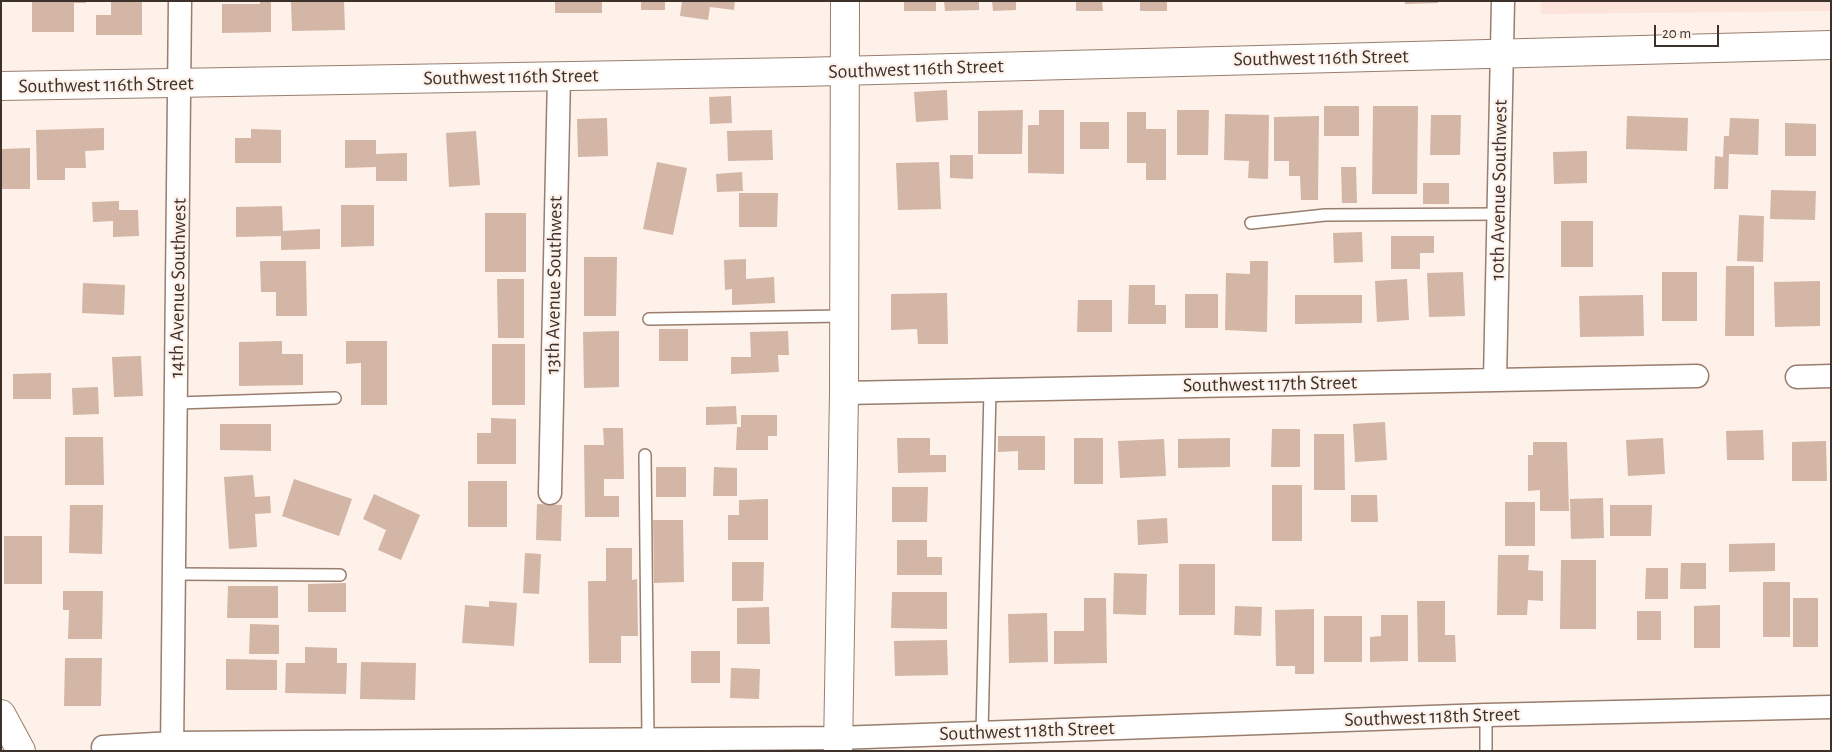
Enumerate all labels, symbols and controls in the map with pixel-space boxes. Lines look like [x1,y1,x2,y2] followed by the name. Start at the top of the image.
[1657,15,1722,47] scale bar
[1662,26,1691,41] text: 20 m
[1233,44,1409,72] street label: Southwest 116th Street
[828,54,1004,84] street label: Southwest 116th Street
[423,63,599,91] street label: Southwest 116th Street
[18,71,194,99] street label: Southwest 116th Street
[1485,99,1513,281] street label: 10th Avenue Southwest
[540,196,568,374] street label: 13th Avenue Southwest
[164,198,192,378] street label: 14th Avenue Southwest
[1183,370,1357,398] street label: Southwest 117th Street
[1344,702,1520,732] street label: Southwest 118th Street
[939,716,1115,746] street label: Southwest 118th Street

